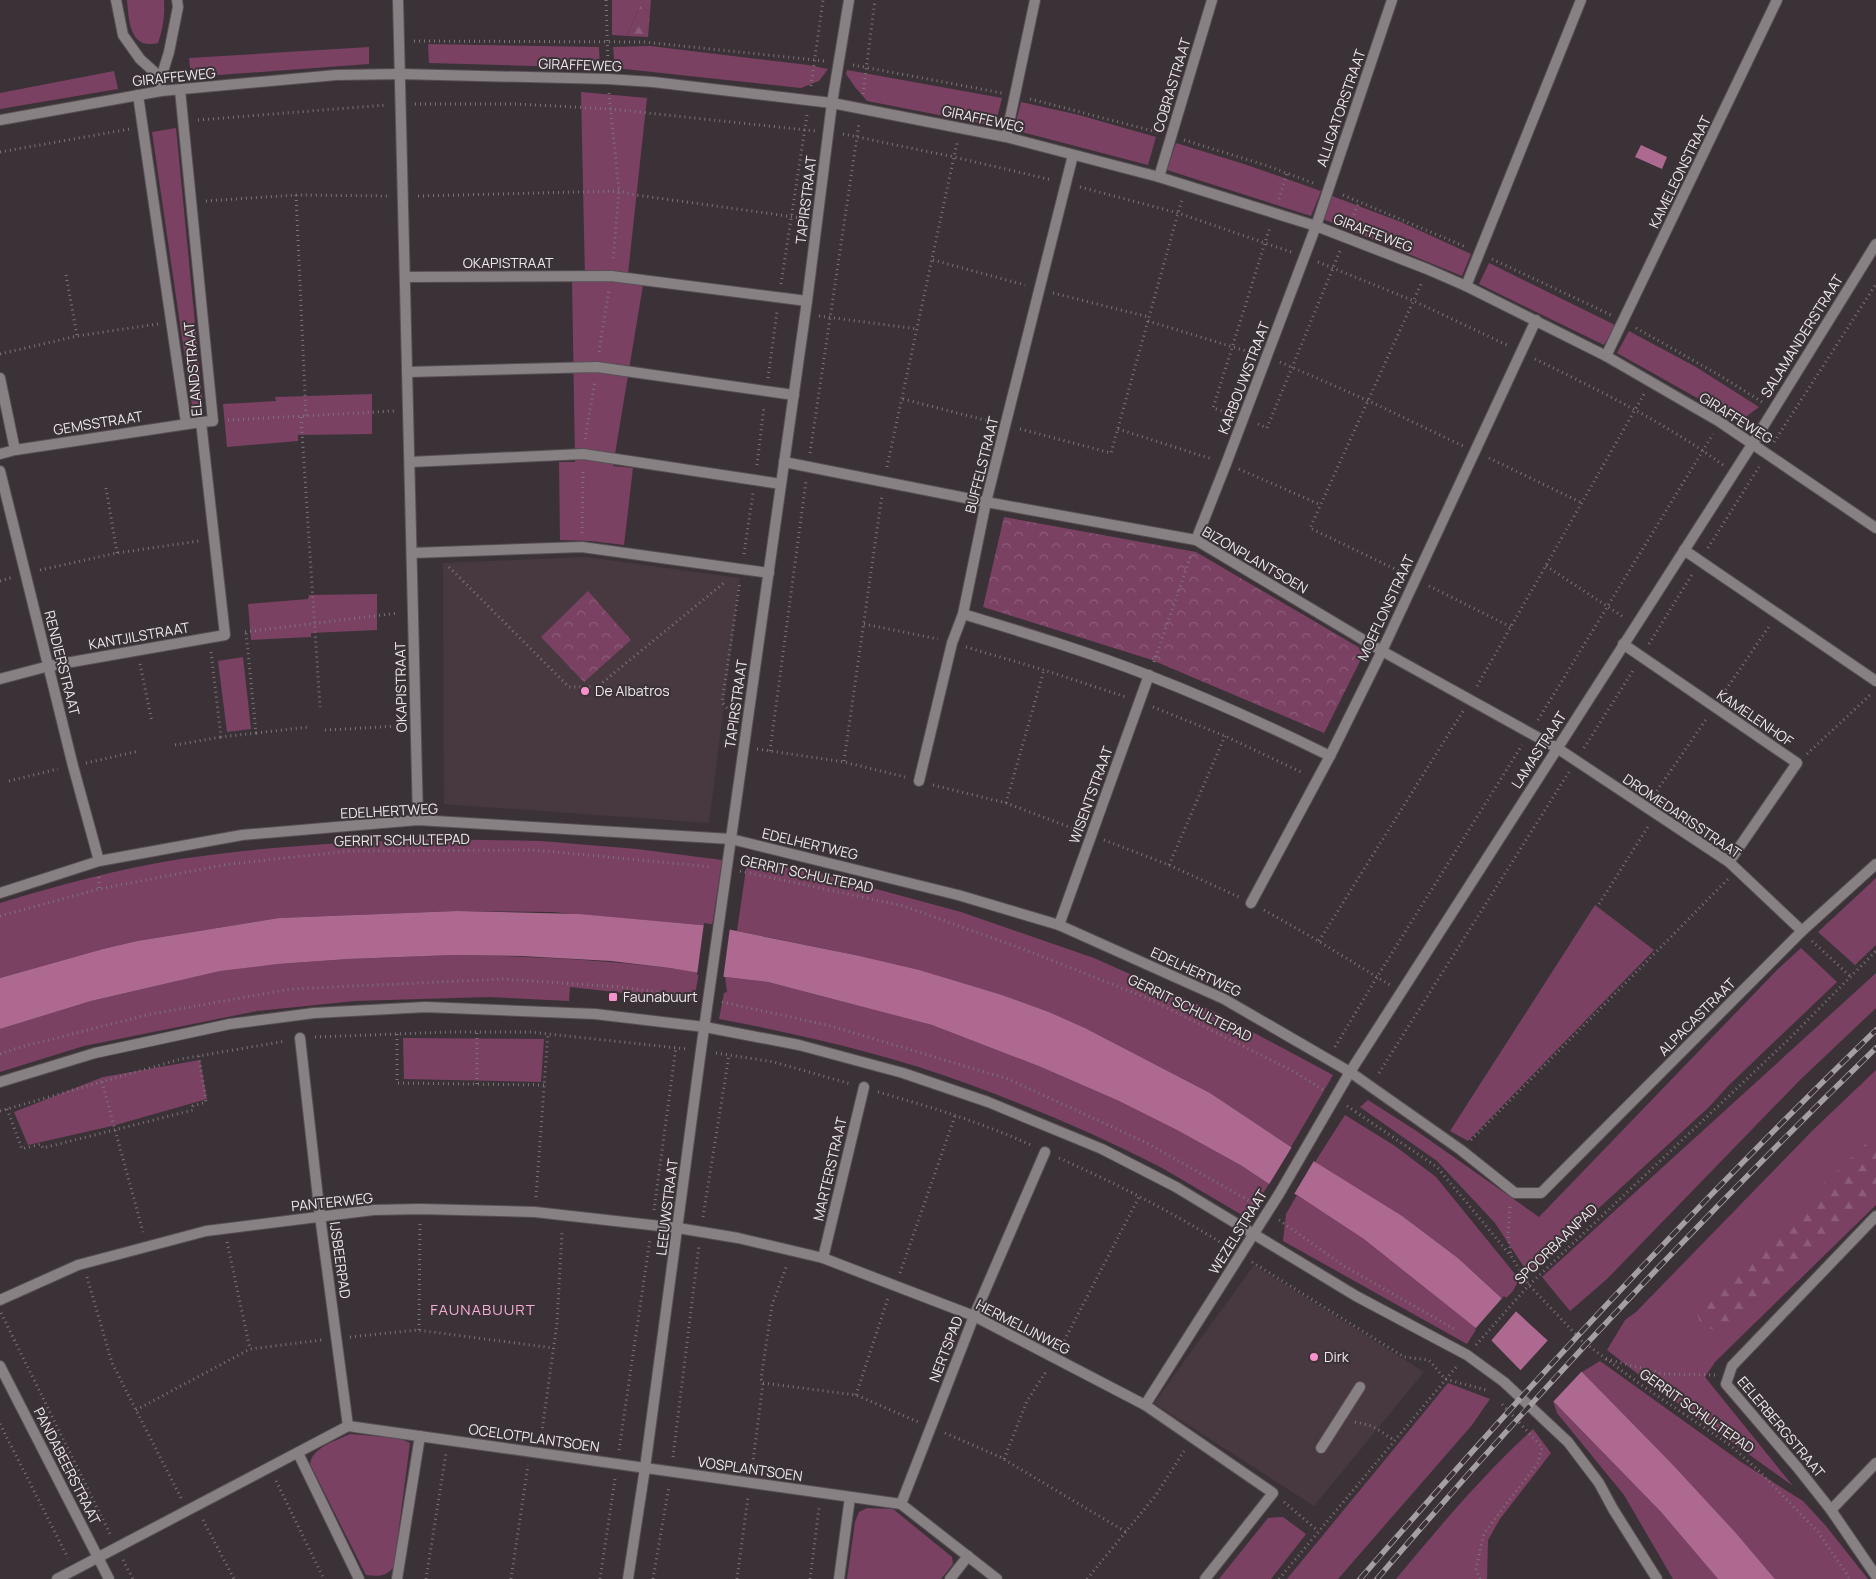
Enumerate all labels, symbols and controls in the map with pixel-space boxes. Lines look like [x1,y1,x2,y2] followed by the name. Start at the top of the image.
[1148,35,1195,134] street label: COBRASTRAAT
[1312,46,1370,169] street label: ALLIGATORSTRAAT
[538,54,622,75] street label: GIRAFFEWEG
[131,63,217,90] street label: GIRAFFEWEG
[940,101,1026,137] street label: GIRAFFEWEG
[1644,112,1715,231] street label: KAMELEONSTRAAT
[791,154,820,245] street label: TAPIRSTRAAT
[1331,209,1416,256] street label: GIRAFFEWEG
[463,253,554,272] street label: OKAPISTRAAT
[1756,270,1847,401] street label: SALAMANDERSTRAAT
[1213,318,1274,437] street label: KARBOUWSTRAAT
[179,320,206,417] street label: ELANDSTRAAT
[1696,387,1777,448] street label: GIRAFFEWEG
[52,406,145,439] street label: GEMSSTRAAT
[960,414,1003,515] street label: BUFFELSTRAAT
[1199,522,1311,598] street label: BIZONPLANTSOEN
[1353,551,1419,664] street label: MOEFLONSTRAAT
[40,608,85,718] street label: RENDIERSTRAAT
[87,617,192,654] street label: KANTJILSTRAAT
[390,641,411,732] street label: OKAPISTRAAT
[720,658,751,749] street label: TAPIRSTRAAT
[595,681,670,700] place label: De Albatros
[579,685,591,697] marker: De Albatros
[1713,685,1797,750] street label: KAMELENHOF
[1507,707,1571,792] street label: LAMASTRAAT
[1064,743,1117,846] street label: WISENTSTRAAT
[1620,769,1746,863] street label: DROMEDARISSTRAAT
[340,798,438,823] street label: EDELHERTWEG
[760,823,860,864] street label: EDELHERTWEG
[334,829,470,850] street label: GERRIT SCHULTEPAD
[739,850,875,897] street label: GERRIT SCHULTEPAD
[1148,942,1245,1001] street label: EDELHERTWEG
[1125,969,1255,1046] street label: GERRIT SCHULTEPAD
[1654,973,1740,1060] street label: ALPACASTRAAT
[623,987,698,1006] place label: Faunabuurt
[607,991,619,1003] marker: Faunabuurt
[808,1114,851,1223] street label: MARTERSTRAAT
[651,1157,682,1256] street label: LEEUWSTRAAT
[1204,1185,1272,1278] street label: WEZELSTRAAT
[290,1188,374,1215] street label: PANTERWEG
[1510,1199,1601,1288] street label: SPOORBAANPAD
[326,1220,355,1300] street label: IJSBEERPAD
[973,1295,1074,1358] street label: HERMELIJNWEG
[430,1299,536,1320] district label: FAUNABUURT
[924,1313,967,1385] street label: NERTSPAD
[1324,1347,1350,1366] place label: Dirk
[1308,1351,1320,1363] marker: Dirk
[1636,1364,1758,1457] street label: GERRIT SCHULTEPAD
[1733,1372,1830,1482] street label: EELERBERGSTRAAT
[30,1404,106,1528] street label: PANDABEERSTRAAT
[467,1419,601,1456] street label: OCELOTPLANTSOEN
[696,1452,804,1485] street label: VOSPLANTSOEN

